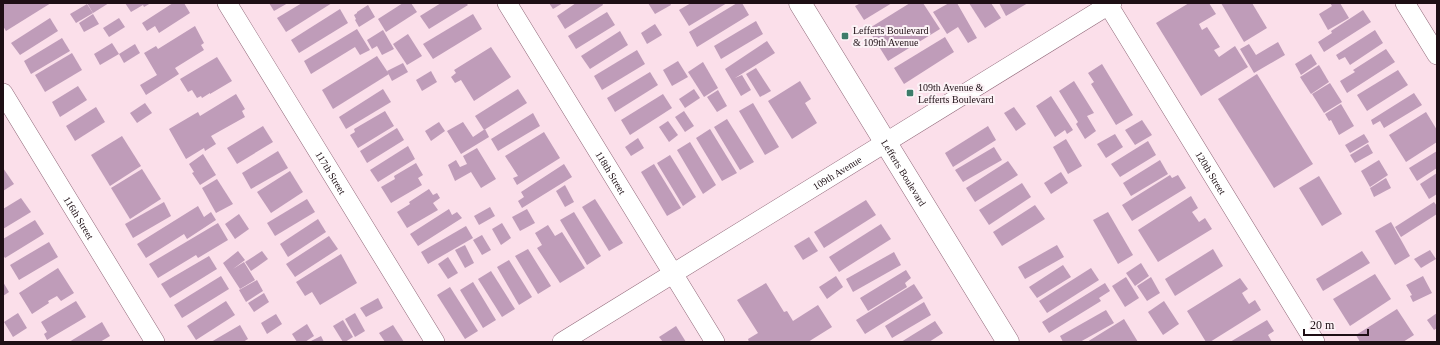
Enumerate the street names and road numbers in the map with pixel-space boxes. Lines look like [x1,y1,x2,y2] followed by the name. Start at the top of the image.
[879,138,928,208] street label: Lefferts Boulevard
[313,149,348,197] street label: 117th Street
[593,149,628,197] street label: 118th Street
[1193,149,1228,197] street label: 120th Street
[811,154,864,192] street label: 109th Avenue
[61,194,96,242] street label: 116th Street

